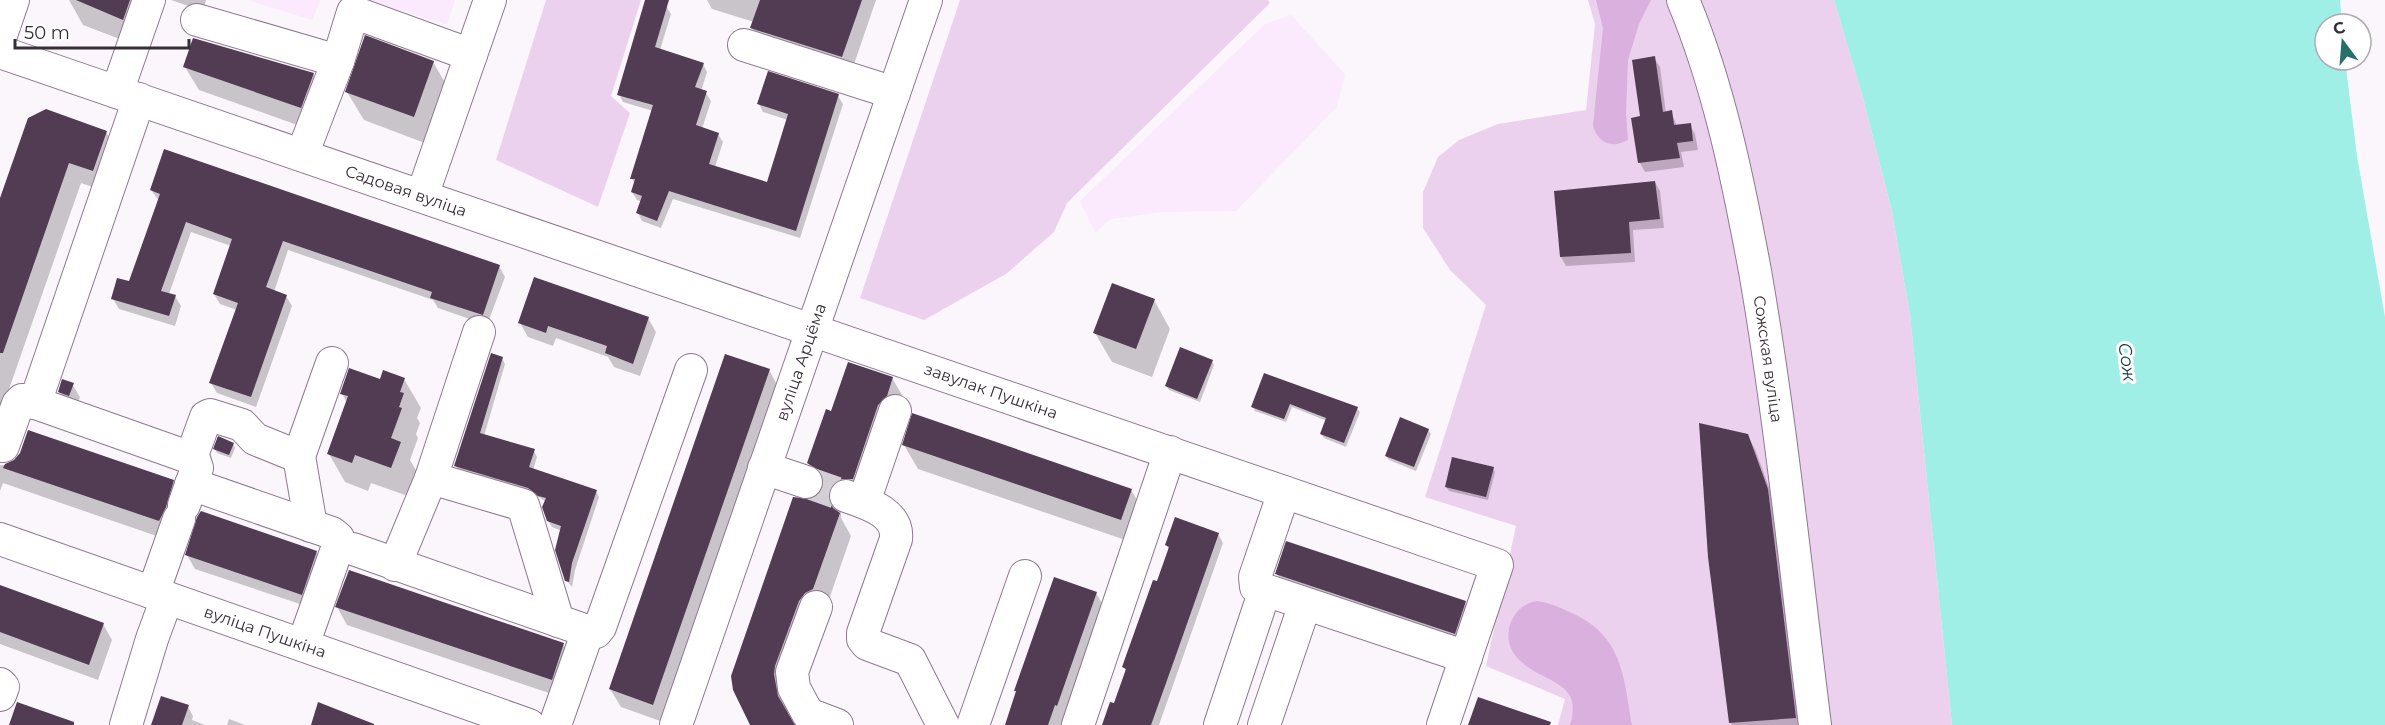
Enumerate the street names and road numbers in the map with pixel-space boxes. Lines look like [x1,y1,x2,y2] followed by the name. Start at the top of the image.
[343,161,469,221] street label: Садовая вуліца
[1750,294,1786,424] street label: Сожская вуліца
[772,301,830,423] street label: вуліца Арцёма
[922,359,1060,423] street label: завулак Пушкіна
[201,602,329,662] street label: вуліца Пушкіна

